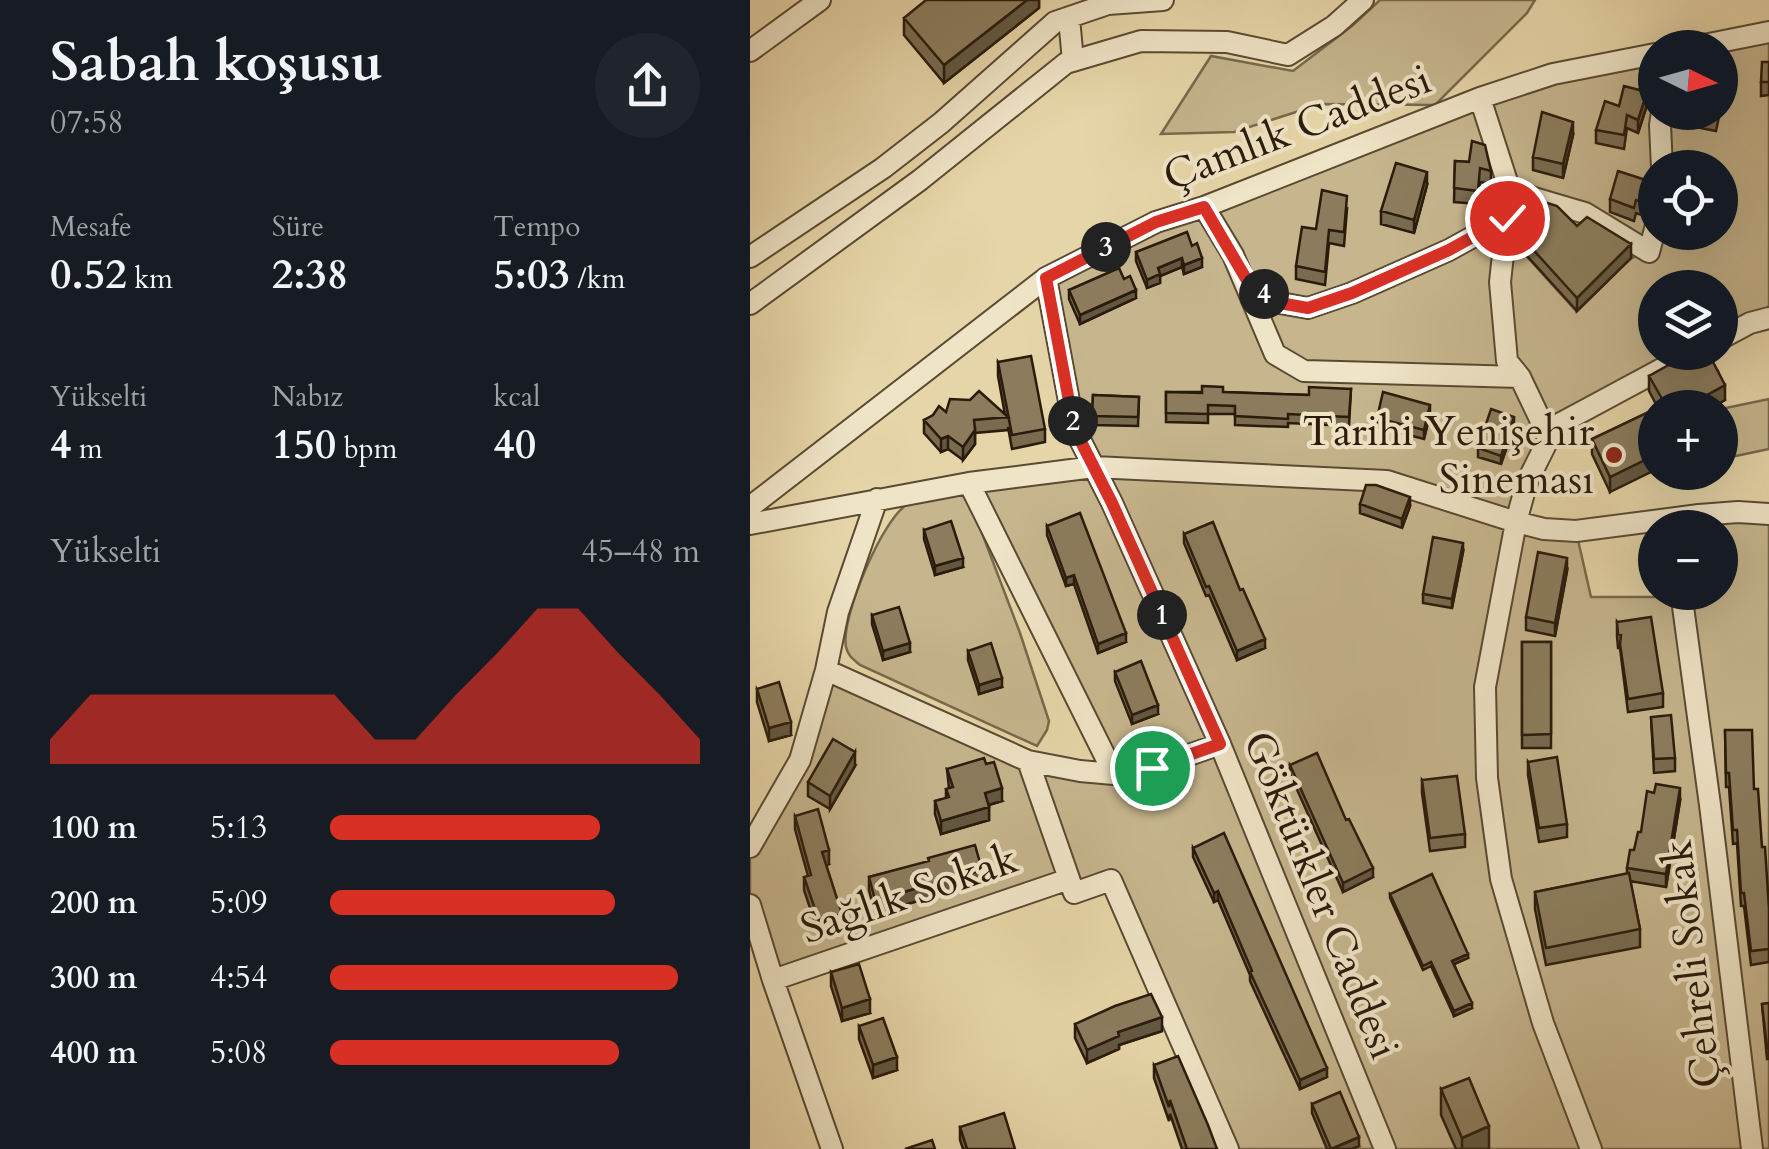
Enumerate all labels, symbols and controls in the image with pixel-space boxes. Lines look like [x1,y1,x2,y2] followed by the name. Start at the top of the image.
[50,26,383,100] text: Sabah koşusu
[1638,30,1738,130] north arrow
[1638,30,1738,610] map controls
[595,33,700,138] button: share
[1155,51,1439,205] street label: Çamlık Caddesi
[50,101,124,145] text: 07:58
[1638,150,1738,250] button: locate
[1465,176,1550,261] pin
[1480,191,1535,246] icon: check
[50,208,132,246] text: Mesafe
[272,208,324,246] text: Süre
[493,208,580,246] text: Tempo
[1081,222,1131,272] pin: 3
[1099,228,1113,266] text: 3
[50,246,127,303] text: 0.52
[272,246,348,303] text: 2:38
[493,246,570,303] text: 5:03
[127,260,173,298] text: km
[570,260,625,298] text: /km
[1239,269,1289,319] pin: 4
[1638,270,1738,370] button: layers
[1257,275,1271,313] text: 4
[50,378,147,416] text: Yükselti
[272,378,343,416] text: Nabız
[493,378,540,416] text: kcal
[1638,390,1738,490] button: +
[1048,396,1098,446] pin: 2
[1066,402,1080,440] text: 2
[1302,403,1595,508] place label: Tarihi Yenişehir Sineması
[50,416,72,473] text: 4
[272,416,336,473] text: 150
[493,416,536,473] text: 40
[72,430,103,468] text: m
[336,430,397,468] text: bpm
[1603,444,1625,466] marker: Tarihi Yenişehir Sineması
[1638,510,1738,610] button: −
[50,530,161,574] text: Yükselti
[581,530,700,574] text: 45–48 m
[1137,590,1187,640] pin: 1
[1155,596,1169,634] text: 1
[1229,723,1413,1067] street label: Göktürkler Caddesi
[1110,726,1195,811] pin
[1125,741,1180,796] icon: arrive
[50,806,137,850] text: 100 m
[210,806,267,850] text: 5:13
[793,830,1026,958] street label: Sağlık Sokak
[1648,836,1735,1091] street label: Çehreli Sokak
[50,881,137,925] text: 200 m
[210,881,267,925] text: 5:09
[50,956,137,1000] text: 300 m
[210,956,267,1000] text: 4:54
[50,1031,137,1075] text: 400 m
[210,1031,267,1075] text: 5:08

